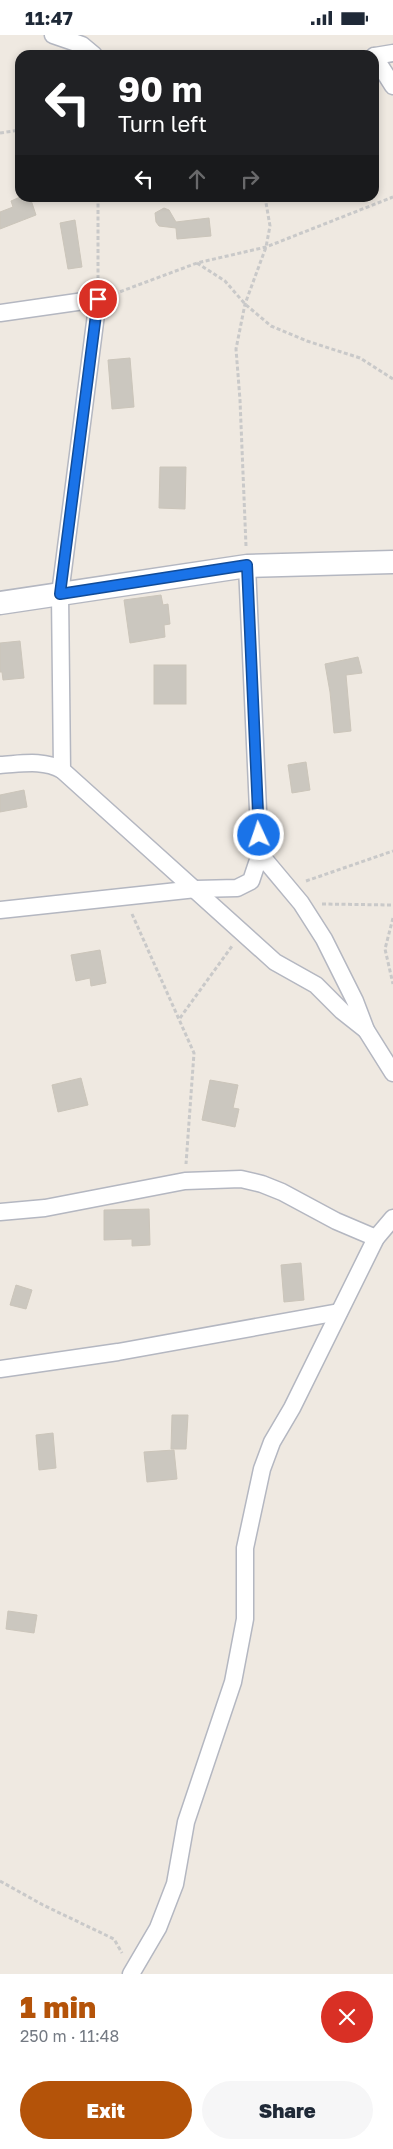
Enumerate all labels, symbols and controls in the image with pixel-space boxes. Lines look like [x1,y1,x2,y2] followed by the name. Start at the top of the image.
[25,6,73,29] text: 11:47
[118,68,202,110] text: 90 m
[35,70,100,135] icon: left
[118,110,207,137] text: Turn left
[130,165,158,193] icon: left
[183,165,211,193] icon: ahead
[236,165,264,193] icon: right
[77,278,119,320] pin
[84,285,112,313] icon: arrive
[232,808,284,860] position arrow
[20,1989,96,2025] text: 1 min
[321,1991,373,2043] button: close
[20,2026,119,2046] text: 250 m · 11:48
[20,2081,192,2139] button: Exit
[202,2081,373,2139] button: Share

